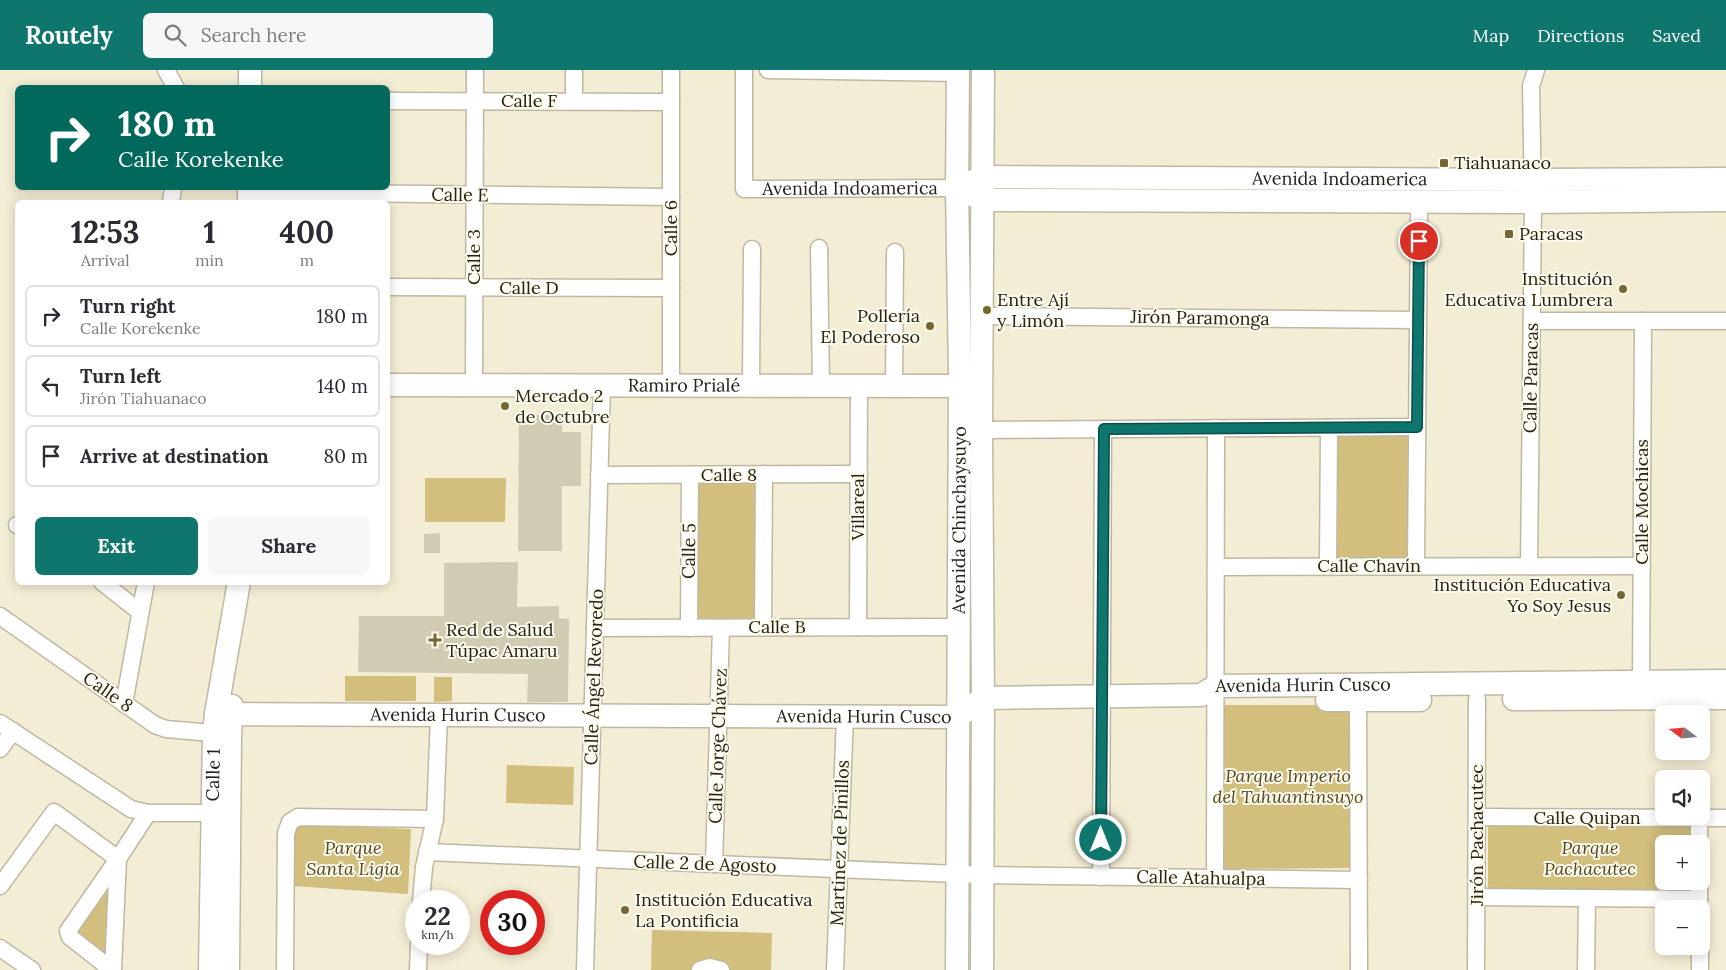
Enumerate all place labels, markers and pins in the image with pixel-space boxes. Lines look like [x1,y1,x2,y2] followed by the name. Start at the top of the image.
[1454,151,1551,174] place label: Tiahuanaco
[1438,157,1450,169] marker: Tiahuanaco
[1398,220,1440,262] pin
[1519,222,1583,245] place label: Paracas
[1503,228,1515,240] marker: Paracas
[1445,267,1613,311] place label: Institución Educativa Lumbrera
[1617,283,1629,295] marker: Institución Educativa Lumbrera
[997,288,1069,332] place label: Entre Ají y Limón
[820,304,920,348] place label: Pollería El Poderoso
[981,304,993,316] marker: Entre Ají y Limón
[924,320,936,332] marker: Pollería El Poderoso
[515,384,610,428] place label: Mercado 2 de Octubre
[499,400,511,412] marker: Mercado 2 de Octubre
[1433,573,1611,617] place label: Institución Educativa Yo Soy Jesus
[1615,589,1627,601] marker: Institución Educativa Yo Soy Jesus
[446,618,558,662] place label: Red de Salud Túpac Amaru
[428,633,442,647] marker: Red de Salud Túpac Amaru
[635,888,813,932] place label: Institución Educativa La Pontificia
[619,904,631,916] marker: Institución Educativa La Pontificia

